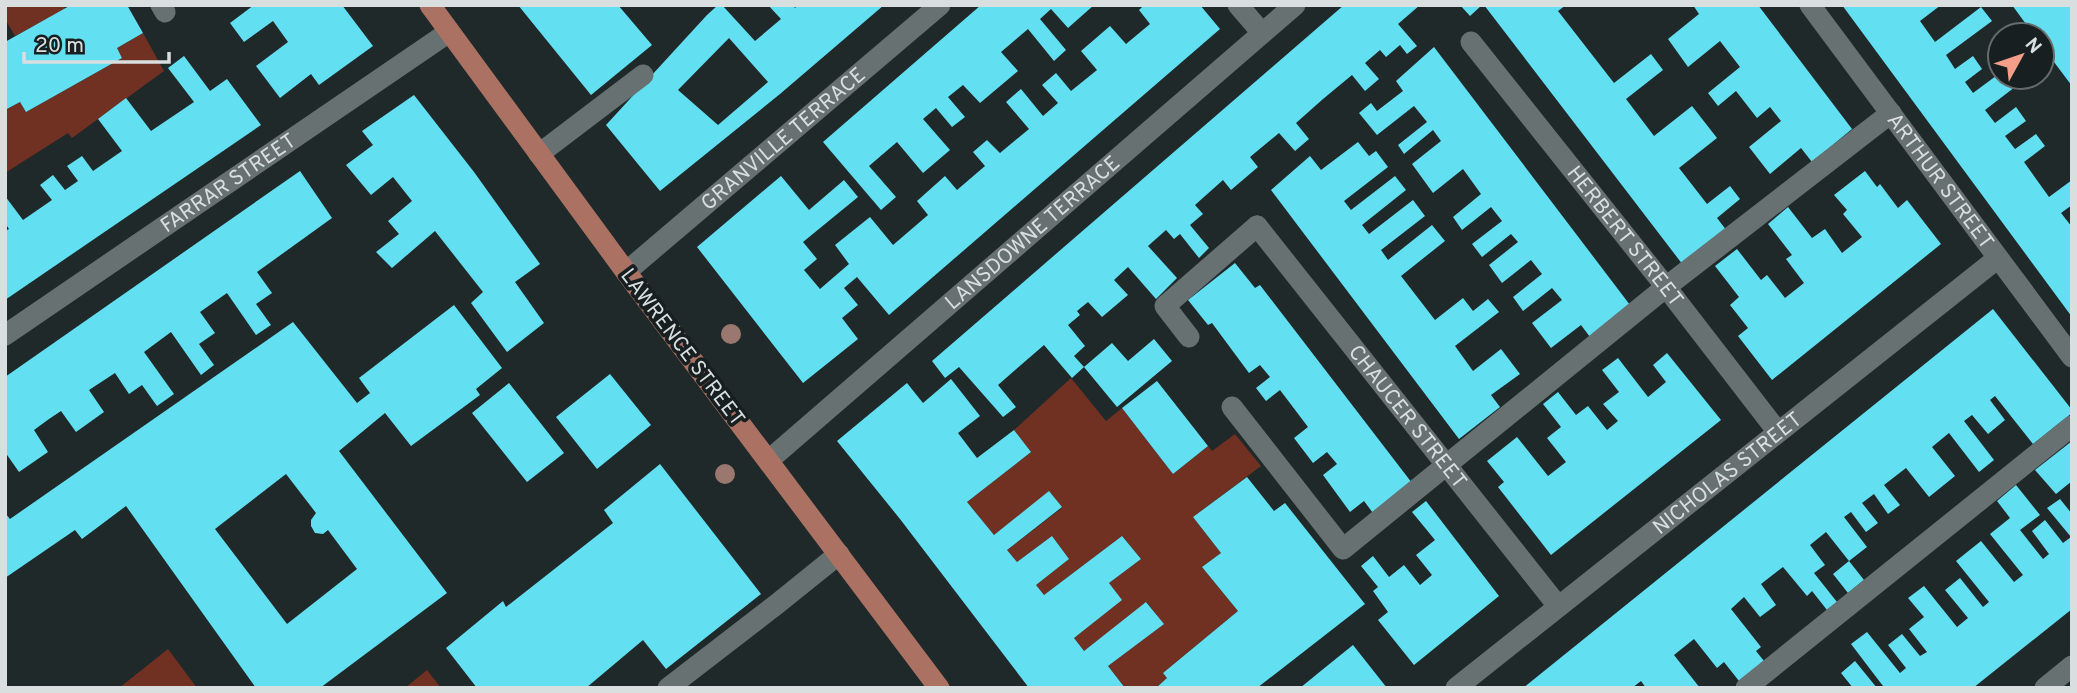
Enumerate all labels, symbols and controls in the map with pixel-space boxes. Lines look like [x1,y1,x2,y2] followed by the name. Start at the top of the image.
[24,21,170,65] scale bar
[1986,21,2056,91] north arrow
[35,33,84,60] text: 20 m
[2019,33,2046,59] text: N
[696,62,872,217] street label: GRANVILLE TERRACE
[1880,108,1999,255] street label: ARTHUR STREET
[156,128,302,240] street label: FARRAR STREET
[940,150,1126,317] street label: LANSDOWNE TERRACE
[1560,161,1688,313] street label: HERBERT STREET
[614,264,750,432] street label: LAWRENCE STREET
[1341,340,1472,495] street label: CHAUCER STREET
[1648,407,1808,542] street label: NICHOLAS STREET

